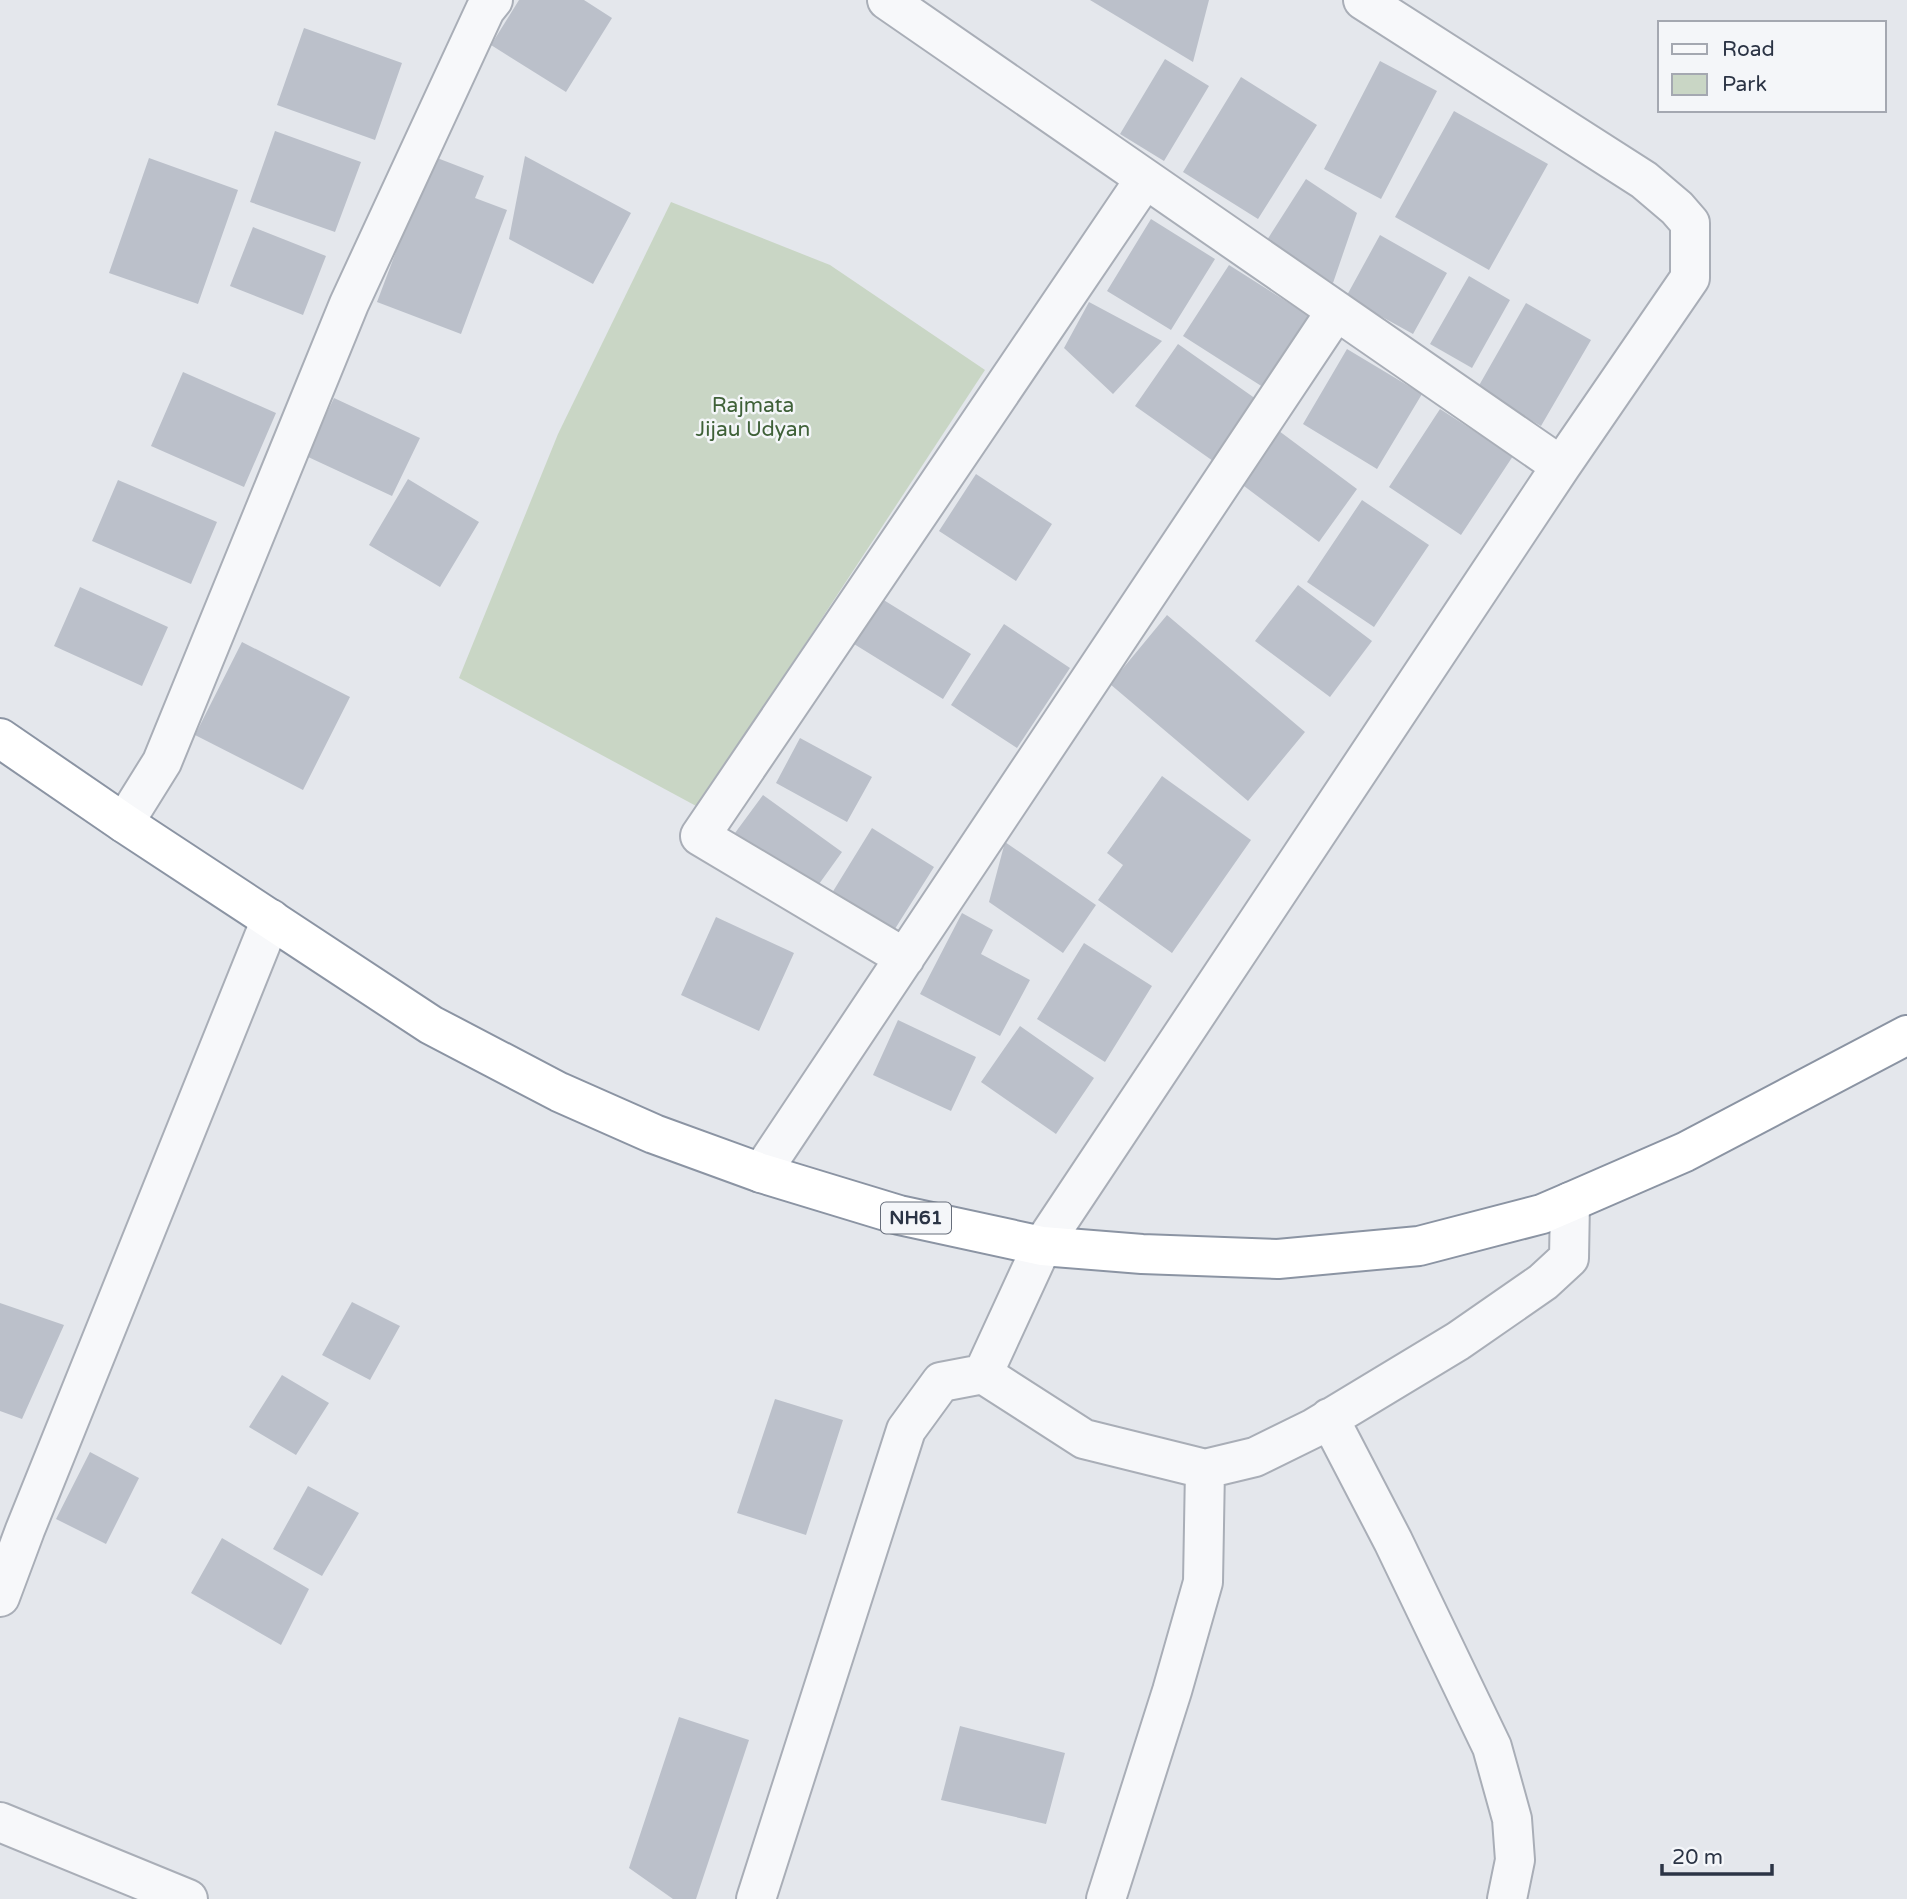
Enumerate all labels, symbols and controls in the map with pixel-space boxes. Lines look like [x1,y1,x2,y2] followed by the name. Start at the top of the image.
[1658,21,1886,112] legend
[1722,37,1775,62] text: Road
[1722,72,1767,97] text: Park
[696,393,810,442] park label: Rajmata Jijau Udyan
[881,1202,951,1234] road number: NH61
[1662,1832,1772,1876] scale bar
[1672,1845,1723,1870] text: 20 m

